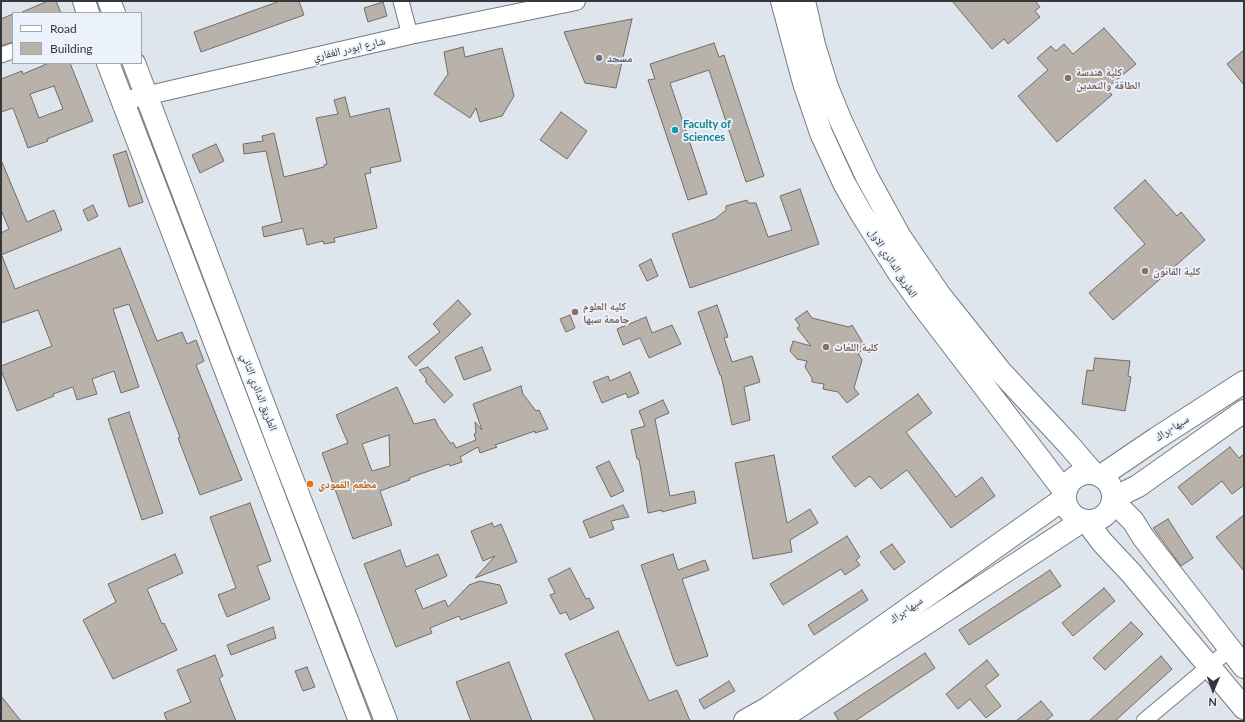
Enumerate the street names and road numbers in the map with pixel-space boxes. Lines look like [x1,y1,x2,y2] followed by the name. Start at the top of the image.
[312,34,386,64] street label: شارع ابودر الغفاري
[866,226,920,300] street label: الطريق الدائري الاول
[238,351,280,433] street label: الطريق الدائري الثاني
[1153,412,1191,444] street label: سبها-براك
[887,594,925,626] street label: سبها-براك

